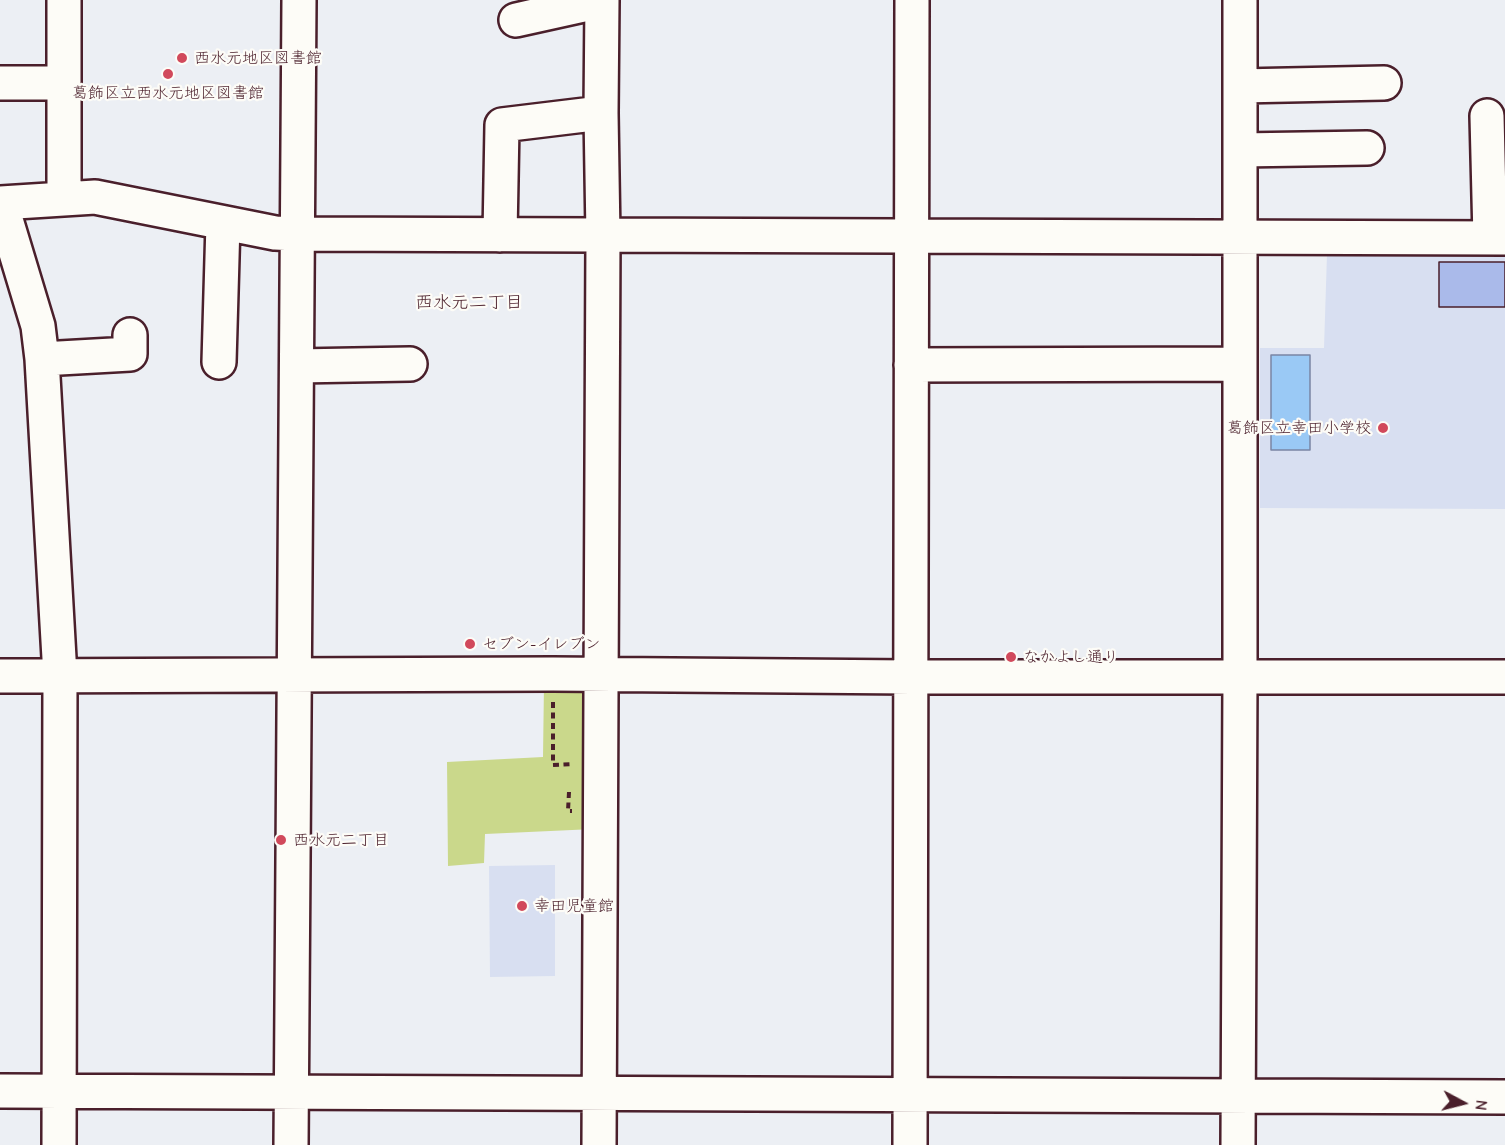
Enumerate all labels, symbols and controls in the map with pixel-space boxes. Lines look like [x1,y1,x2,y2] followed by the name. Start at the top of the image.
[194,48,322,68] place label: 西水元地区図書館
[175,51,189,65] marker: 西水元地区図書館
[161,67,175,81] marker: 葛飾区立西水元地区図書館
[72,83,264,103] place label: 葛飾区立西水元地区図書館
[415,292,523,314] district label: 西水元二丁目
[1227,418,1371,438] place label: 葛飾区立幸田小学校
[1376,421,1390,435] marker: 葛飾区立幸田小学校
[482,634,600,654] place label: セブン-イレブン
[463,637,477,651] marker: セブン-イレブン
[1023,647,1119,667] place label: なかよし通り
[1004,650,1018,664] marker: なかよし通り
[293,830,389,850] place label: 西水元二丁目
[274,833,288,847] marker: 西水元二丁目
[534,896,614,916] place label: 幸田児童館
[515,899,529,913] marker: 幸田児童館
[1433,1073,1493,1133] north arrow
[1471,1099,1490,1111] text: N

